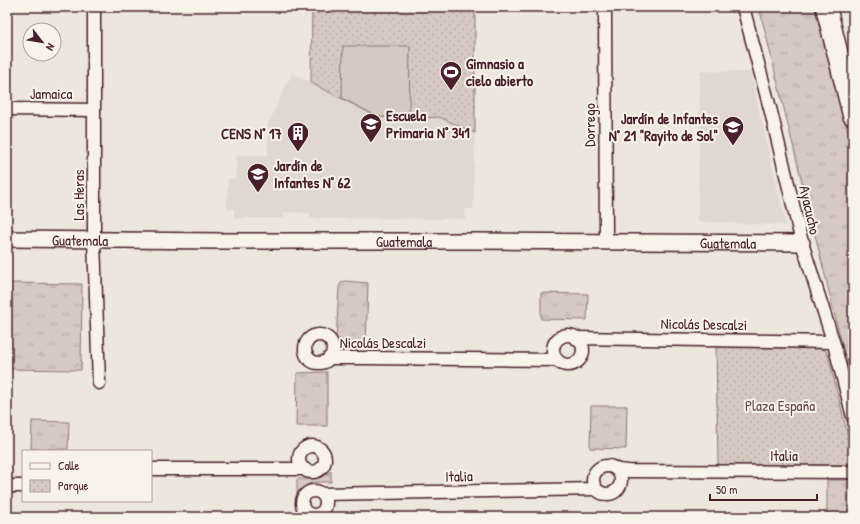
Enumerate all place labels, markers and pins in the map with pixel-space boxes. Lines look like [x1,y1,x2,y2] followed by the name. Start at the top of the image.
[466,53,533,91] place label: Gimnasio a cielo abierto
[438,59,464,92] sports icon: Gimnasio a cielo abierto
[386,105,470,143] place label: Escuela Primaria N° 341
[609,108,718,147] place label: Jardín de Infantes N° 21 "Rayito de Sol"
[358,111,384,144] school or university icon: Escuela Primaria N° 341
[720,114,746,147] school or university icon: Jardín de Infantes N° 21 "Rayito de Sol"
[285,120,311,153] building icon: CENS N° 17
[221,123,283,144] place label: CENS N° 17
[274,155,352,193] place label: Jardín de Infantes N° 62
[245,161,271,194] school or university icon: Jardín de Infantes N° 62

